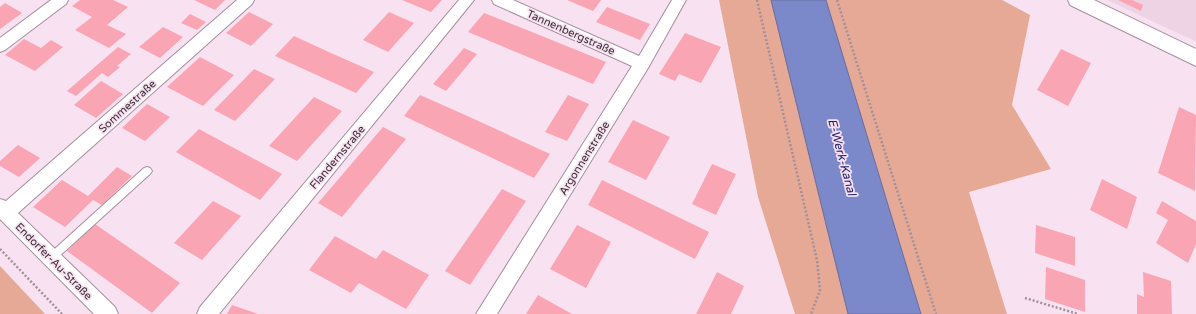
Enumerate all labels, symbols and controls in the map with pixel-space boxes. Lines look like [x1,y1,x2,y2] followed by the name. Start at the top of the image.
[525,7,617,58] street label: Tannenbergstraße
[96,77,159,136] street label: Sommestraße
[825,117,859,199] water label: E-Werk-Kanal
[556,119,612,198] street label: Argonnenstraße
[307,123,368,192] street label: Flandernstraße
[13,220,95,302] street label: Endorfer-Au-Straße

